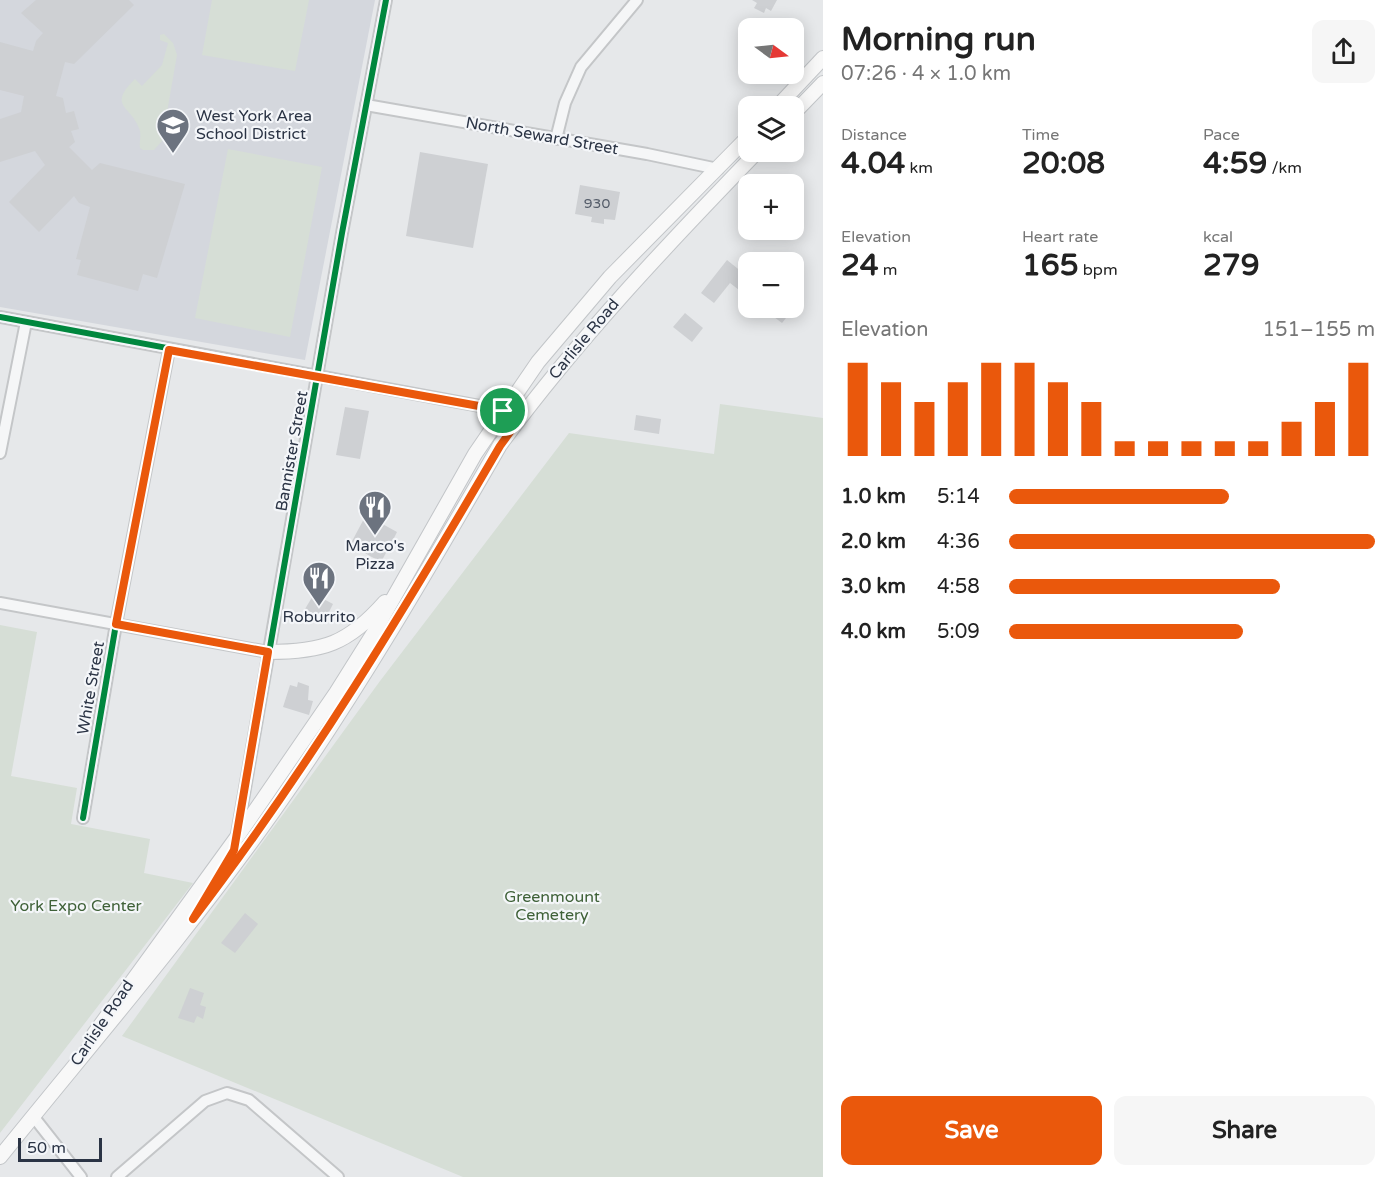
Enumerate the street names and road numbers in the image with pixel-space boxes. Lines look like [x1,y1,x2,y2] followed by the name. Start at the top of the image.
[464,113,620,159] street label: North Seward Street
[544,295,624,383] street label: Carlisle Road
[272,389,312,513] street label: Bannister Street
[73,640,109,736] street label: White Street
[66,976,138,1070] street label: Carlisle Road

